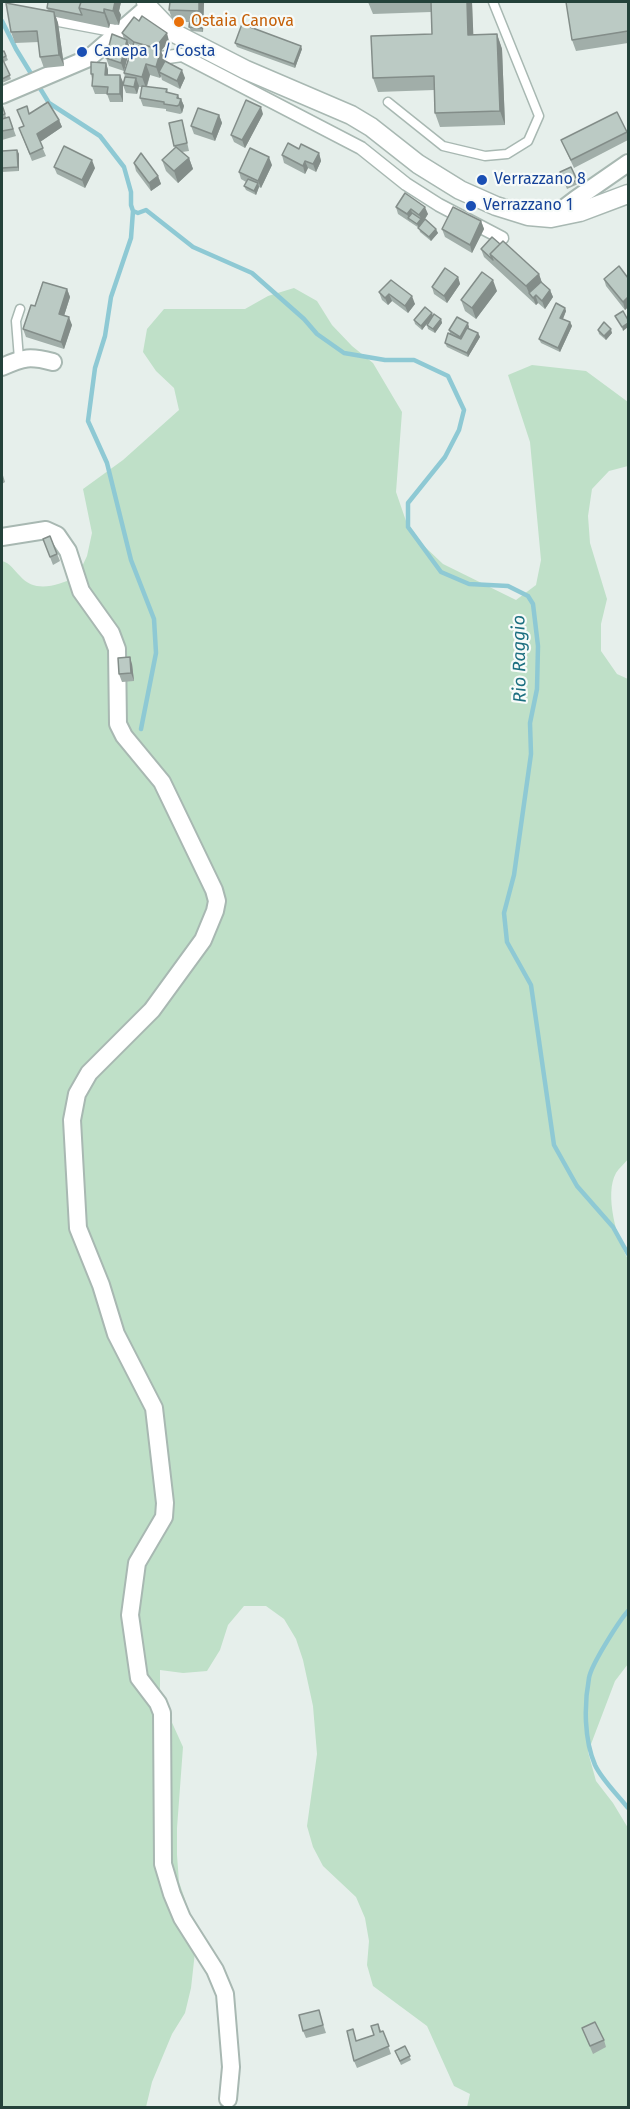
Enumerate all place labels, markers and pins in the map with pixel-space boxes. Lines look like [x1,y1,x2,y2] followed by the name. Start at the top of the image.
[191,12,294,32] place label: Ostaia Canova
[172,15,186,29] marker: Ostaia Canova
[94,42,215,62] place label: Canepa 1 / Costa
[75,45,89,59] marker: Canepa 1 / Costa
[494,170,586,190] place label: Verrazzano 8
[475,173,489,187] marker: Verrazzano 8
[483,196,573,216] place label: Verrazzano 1
[464,199,478,213] marker: Verrazzano 1

